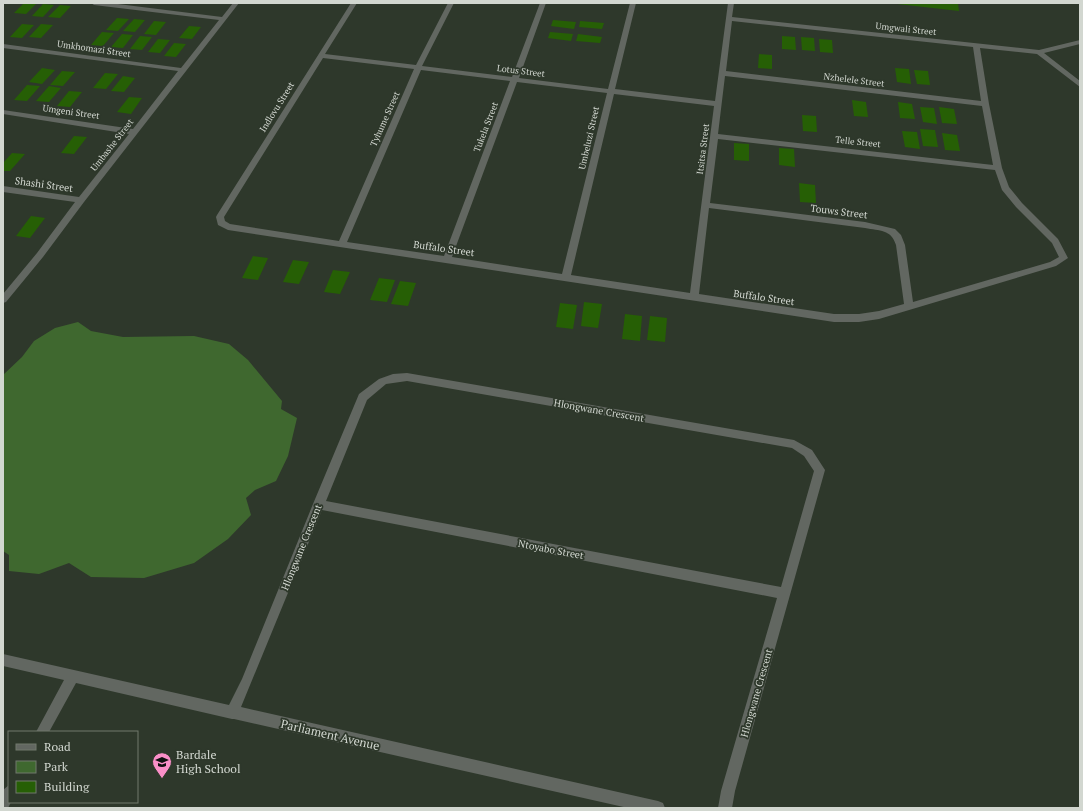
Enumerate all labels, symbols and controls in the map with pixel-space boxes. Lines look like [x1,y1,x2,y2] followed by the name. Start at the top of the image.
[875,20,938,38] street label: Umgwali Street
[56,38,132,60] street label: Umkhomazi Street
[496,62,546,80] street label: Lotus Street
[823,70,886,90] street label: Nzhelele Street
[257,79,298,134] street label: Indlovu Street
[368,89,403,148] street label: Tyhume Street
[471,100,501,154] street label: Tukela Street
[42,102,101,122] street label: Umgeni Street
[576,105,602,171] street label: Umbeluzi Street
[88,116,137,174] street label: Umbashe Street
[694,122,712,175] street label: Itsitsa Street
[835,134,882,150] street label: Telle Street
[14,174,74,195] street label: Shashi Street
[810,202,869,221] street label: Touws Street
[413,238,476,259] street label: Buffalo Street
[733,287,796,308] street label: Buffalo Street
[553,396,645,425] street label: Hlongwane Crescent
[278,502,325,592] street label: Hlongwane Crescent
[517,537,585,562] street label: Ntoyabo Street
[738,647,775,739] street label: Hlongwane Crescent
[279,716,381,753] street label: Parliament Avenue
[8,731,138,803] legend
[44,739,71,754] text: Road
[176,747,241,776] place label: Bardale High School
[151,751,173,779] school or university icon: Bardale High School
[44,759,69,774] text: Park
[44,779,90,794] text: Building

